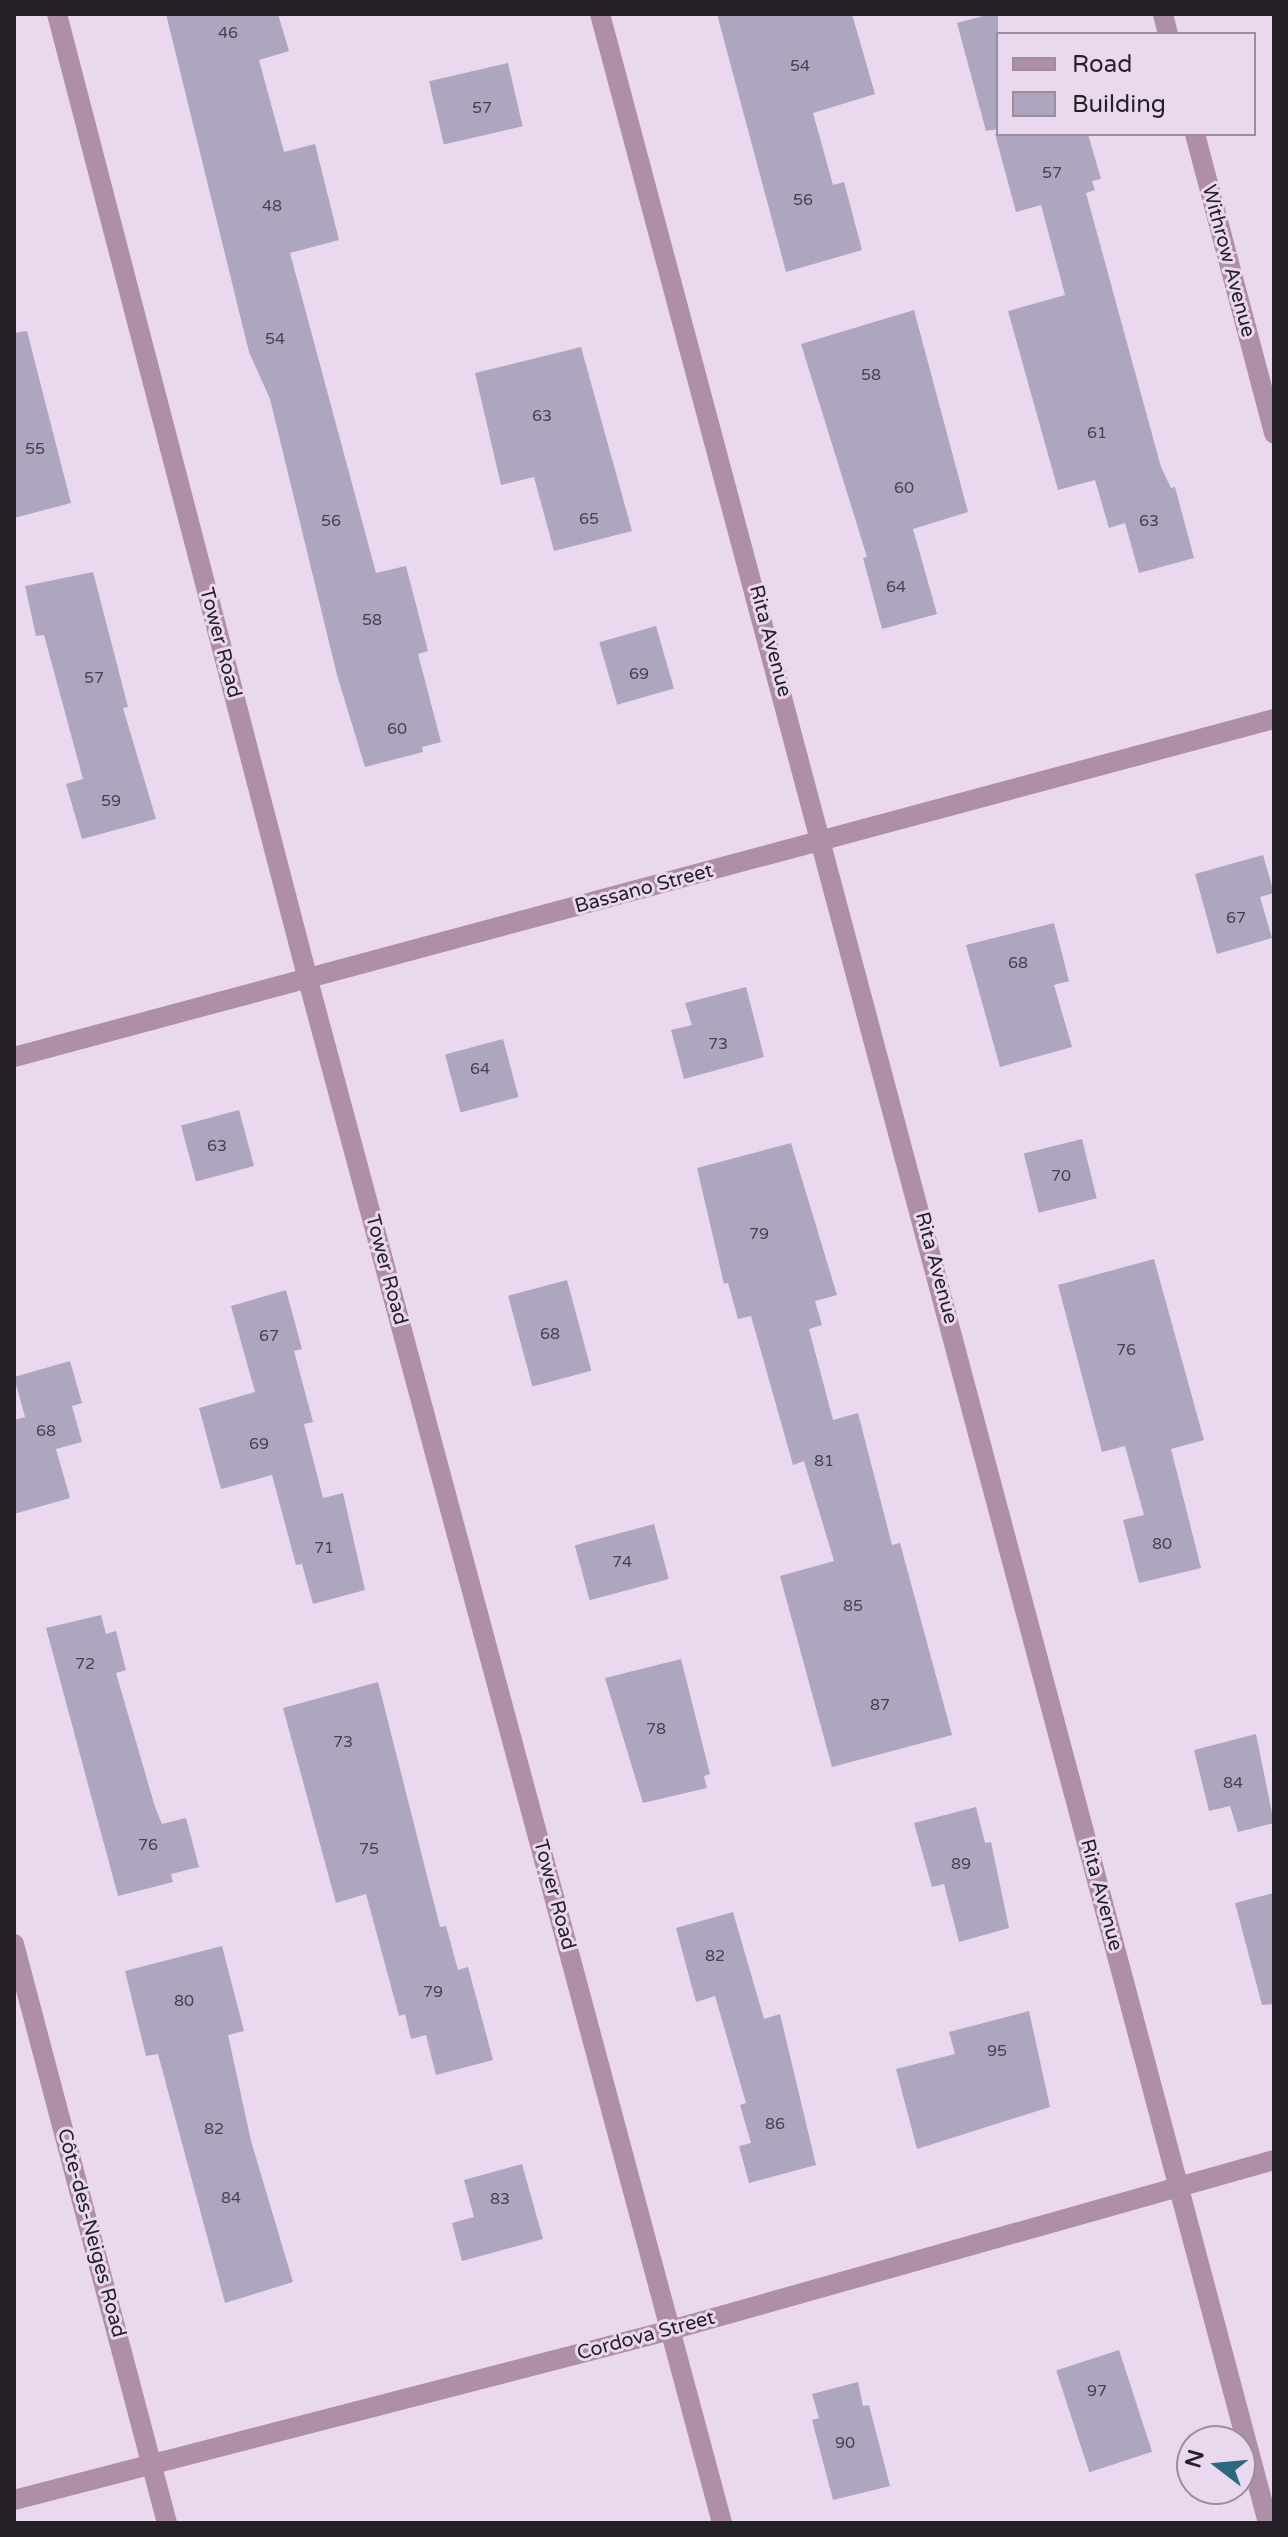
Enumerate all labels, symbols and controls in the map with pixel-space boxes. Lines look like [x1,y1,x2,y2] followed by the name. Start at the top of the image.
[218,23,238,43] house number: 46
[996,32,1256,136] legend
[1072,50,1132,79] text: Road
[790,56,810,76] house number: 54
[1072,90,1166,119] text: Building
[472,98,492,118] house number: 57
[1042,163,1062,183] house number: 57
[1196,182,1260,340] street label: Withrow Avenue
[793,190,813,210] house number: 56
[262,196,282,216] house number: 48
[265,329,285,349] house number: 54
[861,365,881,385] house number: 58
[532,406,552,426] house number: 63
[1087,423,1107,443] house number: 61
[25,439,45,459] house number: 55
[894,478,914,498] house number: 60
[579,509,599,529] house number: 65
[321,511,341,531] house number: 56
[1139,511,1159,531] house number: 63
[886,577,906,597] house number: 64
[744,582,796,700] street label: Rita Avenue
[194,585,246,701] street label: Tower Road
[362,610,382,630] house number: 58
[629,664,649,684] house number: 69
[84,668,104,688] house number: 57
[387,719,407,739] house number: 60
[101,791,121,811] house number: 59
[572,859,716,919] street label: Bassano Street
[1226,908,1246,928] house number: 67
[1008,953,1028,973] house number: 68
[708,1034,728,1054] house number: 73
[470,1059,490,1079] house number: 64
[207,1136,227,1156] house number: 63
[1051,1166,1071,1186] house number: 70
[910,1209,962,1327] street label: Rita Avenue
[360,1212,412,1328] street label: Tower Road
[749,1224,769,1244] house number: 79
[540,1324,560,1344] house number: 68
[259,1326,279,1346] house number: 67
[1116,1340,1136,1360] house number: 76
[36,1421,56,1441] house number: 68
[249,1434,269,1454] house number: 69
[814,1451,834,1471] house number: 81
[1152,1534,1172,1554] house number: 80
[314,1538,334,1558] house number: 71
[612,1552,632,1572] house number: 74
[843,1596,863,1616] house number: 85
[75,1654,95,1674] house number: 72
[870,1695,890,1715] house number: 87
[646,1719,666,1739] house number: 78
[333,1732,353,1752] house number: 73
[1223,1773,1243,1793] house number: 84
[138,1835,158,1855] house number: 76
[1075,1836,1127,1954] street label: Rita Avenue
[528,1837,580,1953] street label: Tower Road
[359,1839,379,1859] house number: 75
[951,1854,971,1874] house number: 89
[705,1946,725,1966] house number: 82
[423,1982,443,2002] house number: 79
[174,1991,194,2011] house number: 80
[987,2041,1007,2061] house number: 95
[765,2114,785,2134] house number: 86
[204,2119,224,2139] house number: 82
[52,2126,130,2340] street label: Côte-des-Neiges Road
[221,2188,241,2208] house number: 84
[490,2189,510,2209] house number: 83
[574,2306,718,2366] street label: Cordova Street
[1087,2381,1107,2401] house number: 97
[1176,2425,1256,2505] north arrow
[835,2433,855,2453] house number: 90
[1180,2447,1210,2471] text: N

